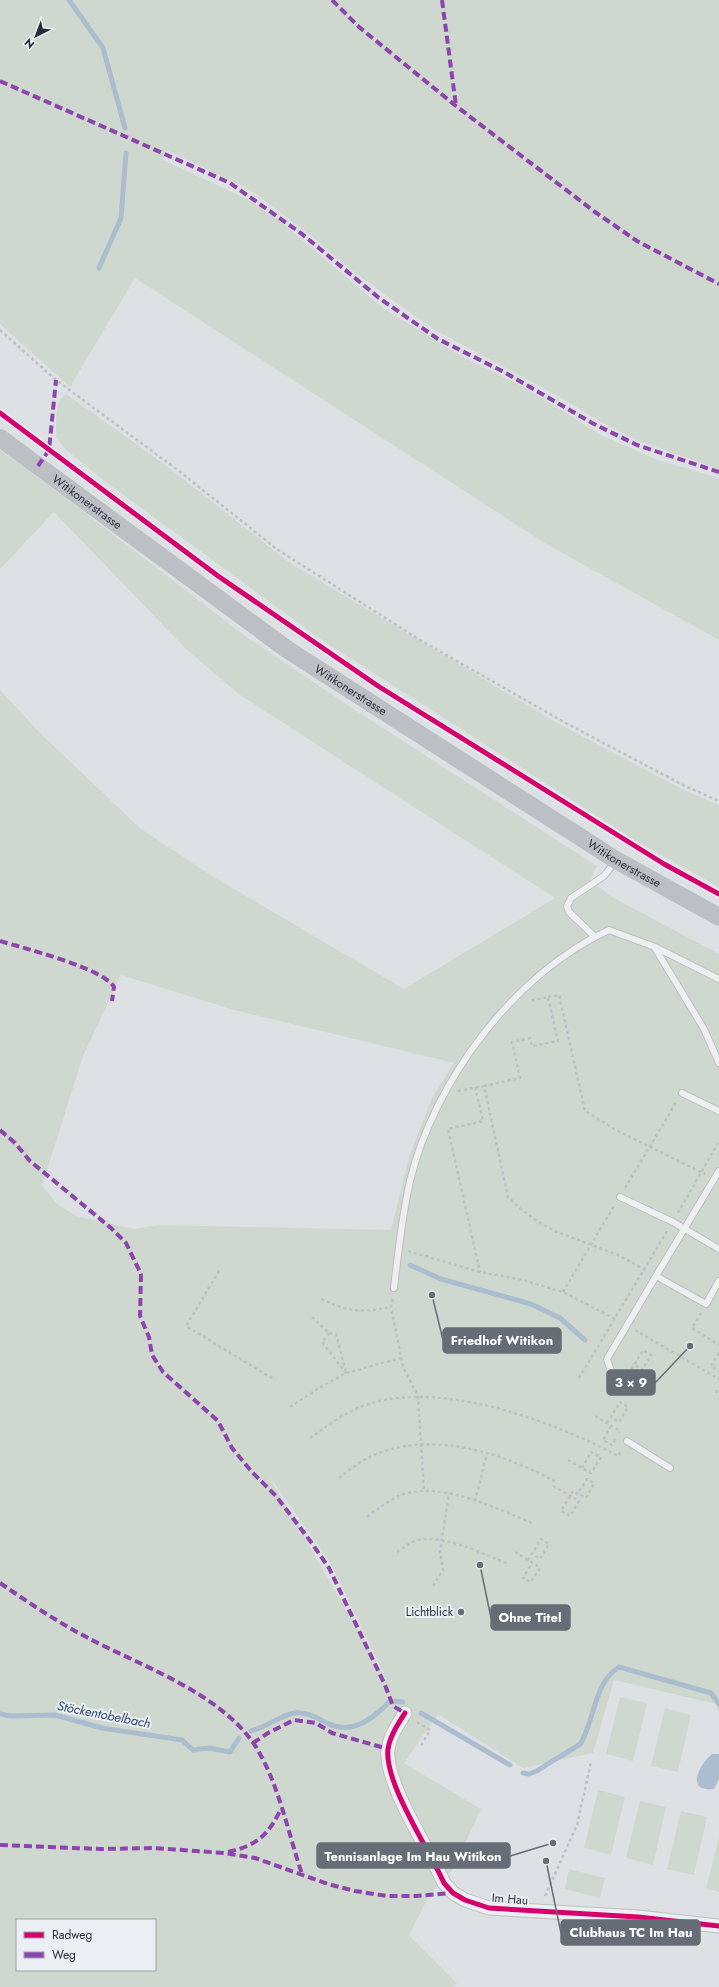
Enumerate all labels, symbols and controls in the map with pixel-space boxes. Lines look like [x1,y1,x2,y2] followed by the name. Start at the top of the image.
[16,16,56,56] north arrow
[21,35,38,52] text: N
[48,470,126,534] street label: Witikonerstrasse
[311,660,390,720] street label: Witikonerstrasse
[584,835,664,892] street label: Witikonerstrasse
[443,1328,561,1353] callout: Friedhof Witikon
[451,1331,553,1350] text: Friedhof Witikon
[607,1370,655,1395] callout: 3 × 9
[615,1373,647,1392] text: 3 × 9
[406,1603,454,1621] place label: Lichtblick
[491,1605,570,1630] callout: Ohne Titel
[456,1607,466,1617] marker: Lichtblick
[499,1608,561,1627] text: Ohne Titel
[56,1696,153,1733] water label: Stöckentobelbach
[317,1843,510,1868] callout: Tennisanlage Im Hau Witikon
[324,1847,502,1866] text: Tennisanlage Im Hau Witikon
[491,1888,529,1910] street label: Im Hau
[16,1919,156,1971] legend
[561,1920,700,1945] callout: Clubhaus TC Im Hau
[570,1923,692,1942] text: Clubhaus TC Im Hau
[52,1926,92,1944] text: Radweg
[52,1946,76,1964] text: Weg

